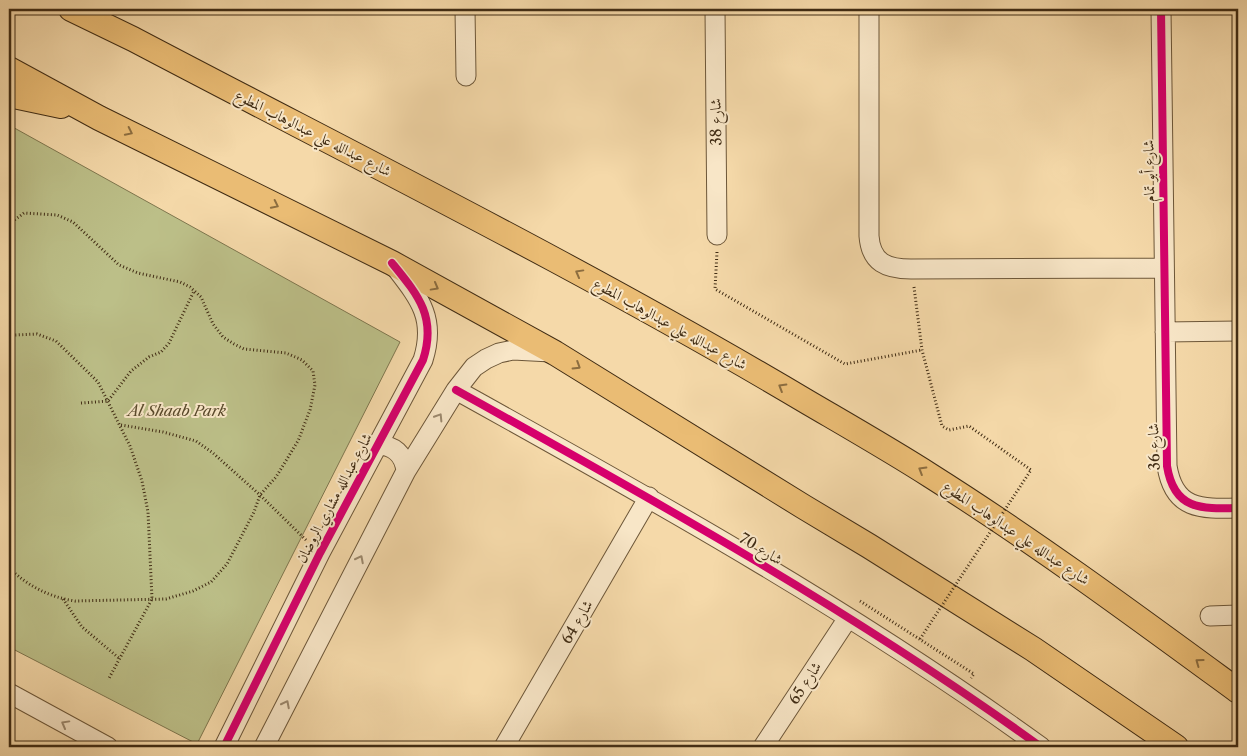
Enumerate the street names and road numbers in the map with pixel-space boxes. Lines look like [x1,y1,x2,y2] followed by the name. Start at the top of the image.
[230,85,395,185] street label: شارع عبدالله علي عبدالوهاب المطوع
[706,98,729,146] street label: شارع 38
[1137,140,1163,202] street label: شارع أبو تمام
[587,273,751,378] street label: شارع عبدالله علي عبدالوهاب المطوع
[1143,423,1168,471] street label: شارع 36
[291,429,379,568] street label: شارع عبدالله مشاري الروضان
[936,476,1093,593] street label: شارع عبدالله علي عبدالوهاب المطوع
[734,528,786,572] street label: شارع 70
[556,596,600,649] street label: شارع 64
[784,658,829,710] street label: شارع 65

